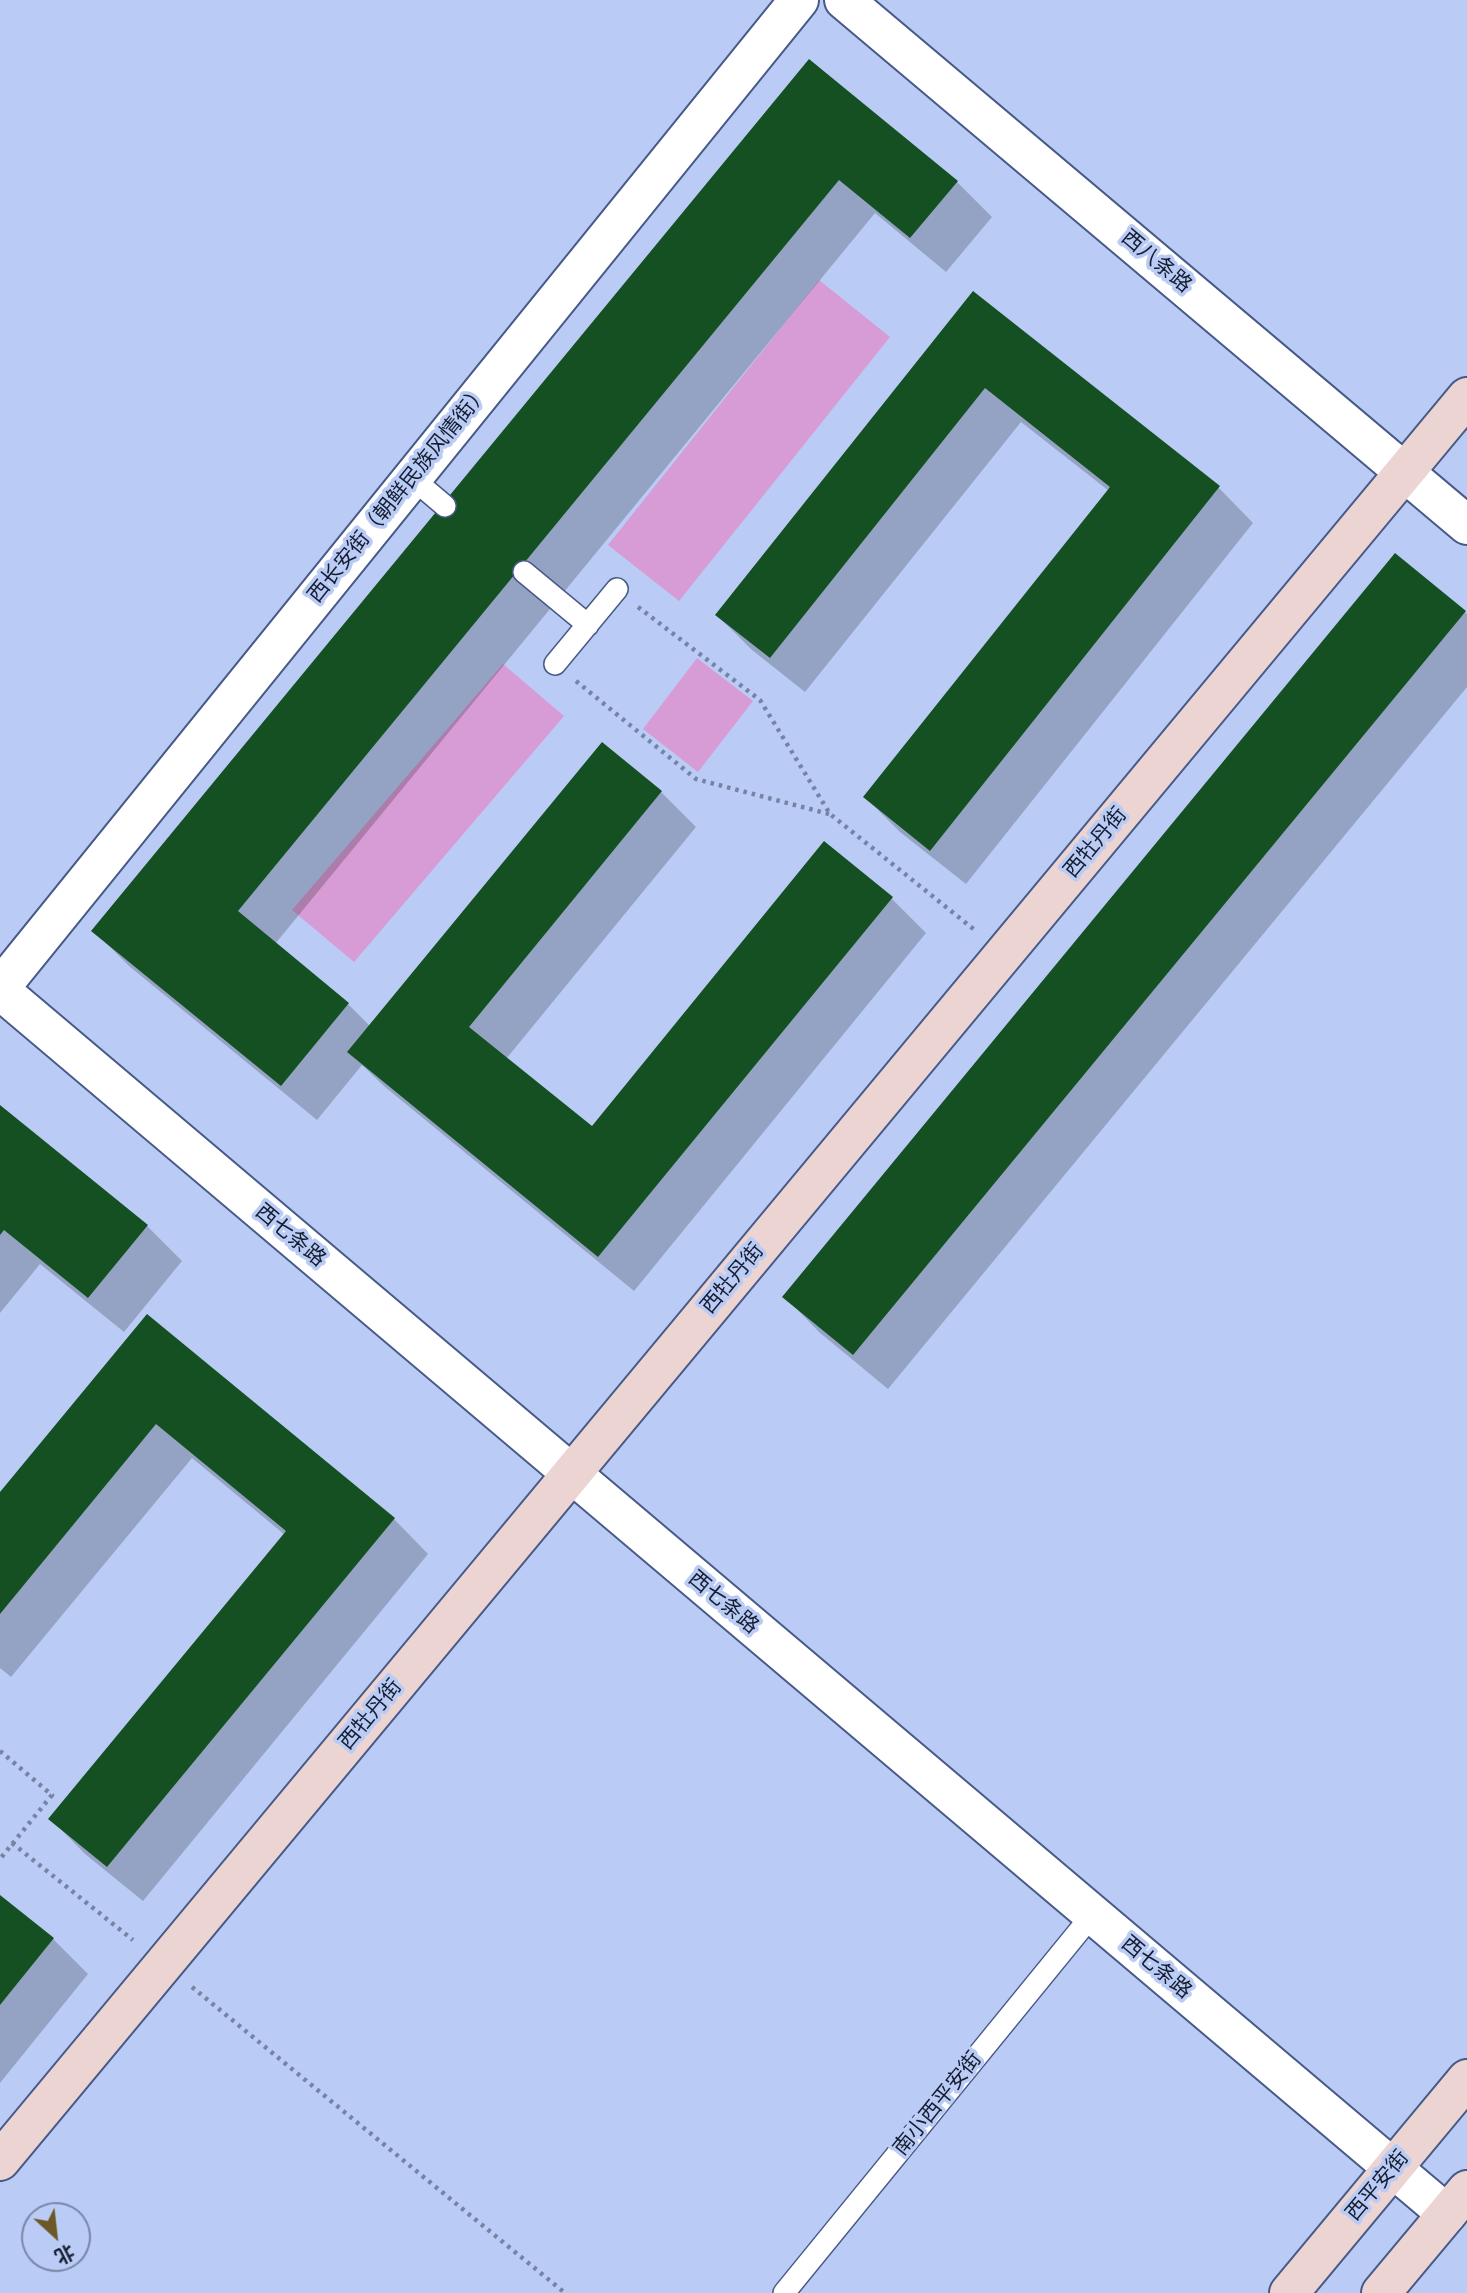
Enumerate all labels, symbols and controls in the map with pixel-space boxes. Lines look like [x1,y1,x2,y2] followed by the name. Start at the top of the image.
[1116,225,1196,299] street label: 西八条路
[303,380,495,608] street label: 西长安街（朝鲜民族风情街）
[1059,803,1133,883] street label: 西牡丹街
[250,1199,330,1273] street label: 西七条路
[696,1239,770,1319] street label: 西牡丹街
[683,1566,763,1640] street label: 西七条路
[334,1675,408,1755] street label: 西牡丹街
[1116,1931,1196,2005] street label: 西七条路
[889,2047,987,2161] street label: 南小西平安街
[1341,2146,1415,2226] street label: 西平安街
[21,2202,91,2272] north arrow
[51,2239,79,2270] text: 北

